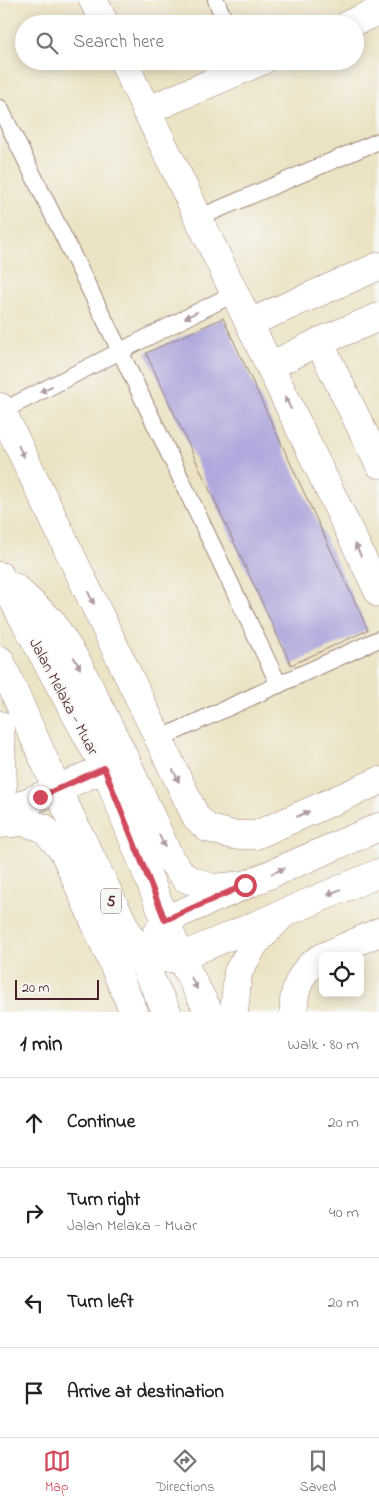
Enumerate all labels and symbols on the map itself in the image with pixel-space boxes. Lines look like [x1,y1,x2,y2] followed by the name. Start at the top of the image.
[184,311,198,319] one-way arrow
[39,385,53,393] one-way arrow
[284,396,292,410] one-way arrow
[17,444,25,458] one-way arrow
[354,542,362,557] one-way arrow
[87,591,95,605] one-way arrow
[22,634,104,760] street label: Jalan Melaka - Muar
[73,655,81,670] one-way arrow
[172,769,180,783] one-way arrow
[29,786,52,809] route end
[296,810,310,818] one-way arrow
[158,834,166,848] one-way arrow
[271,866,285,874] one-way arrow
[234,874,257,897] route start
[101,888,121,914] road number: 5
[327,889,341,897] one-way arrow
[190,975,198,990] one-way arrow
[15,977,99,1000] scale bar

